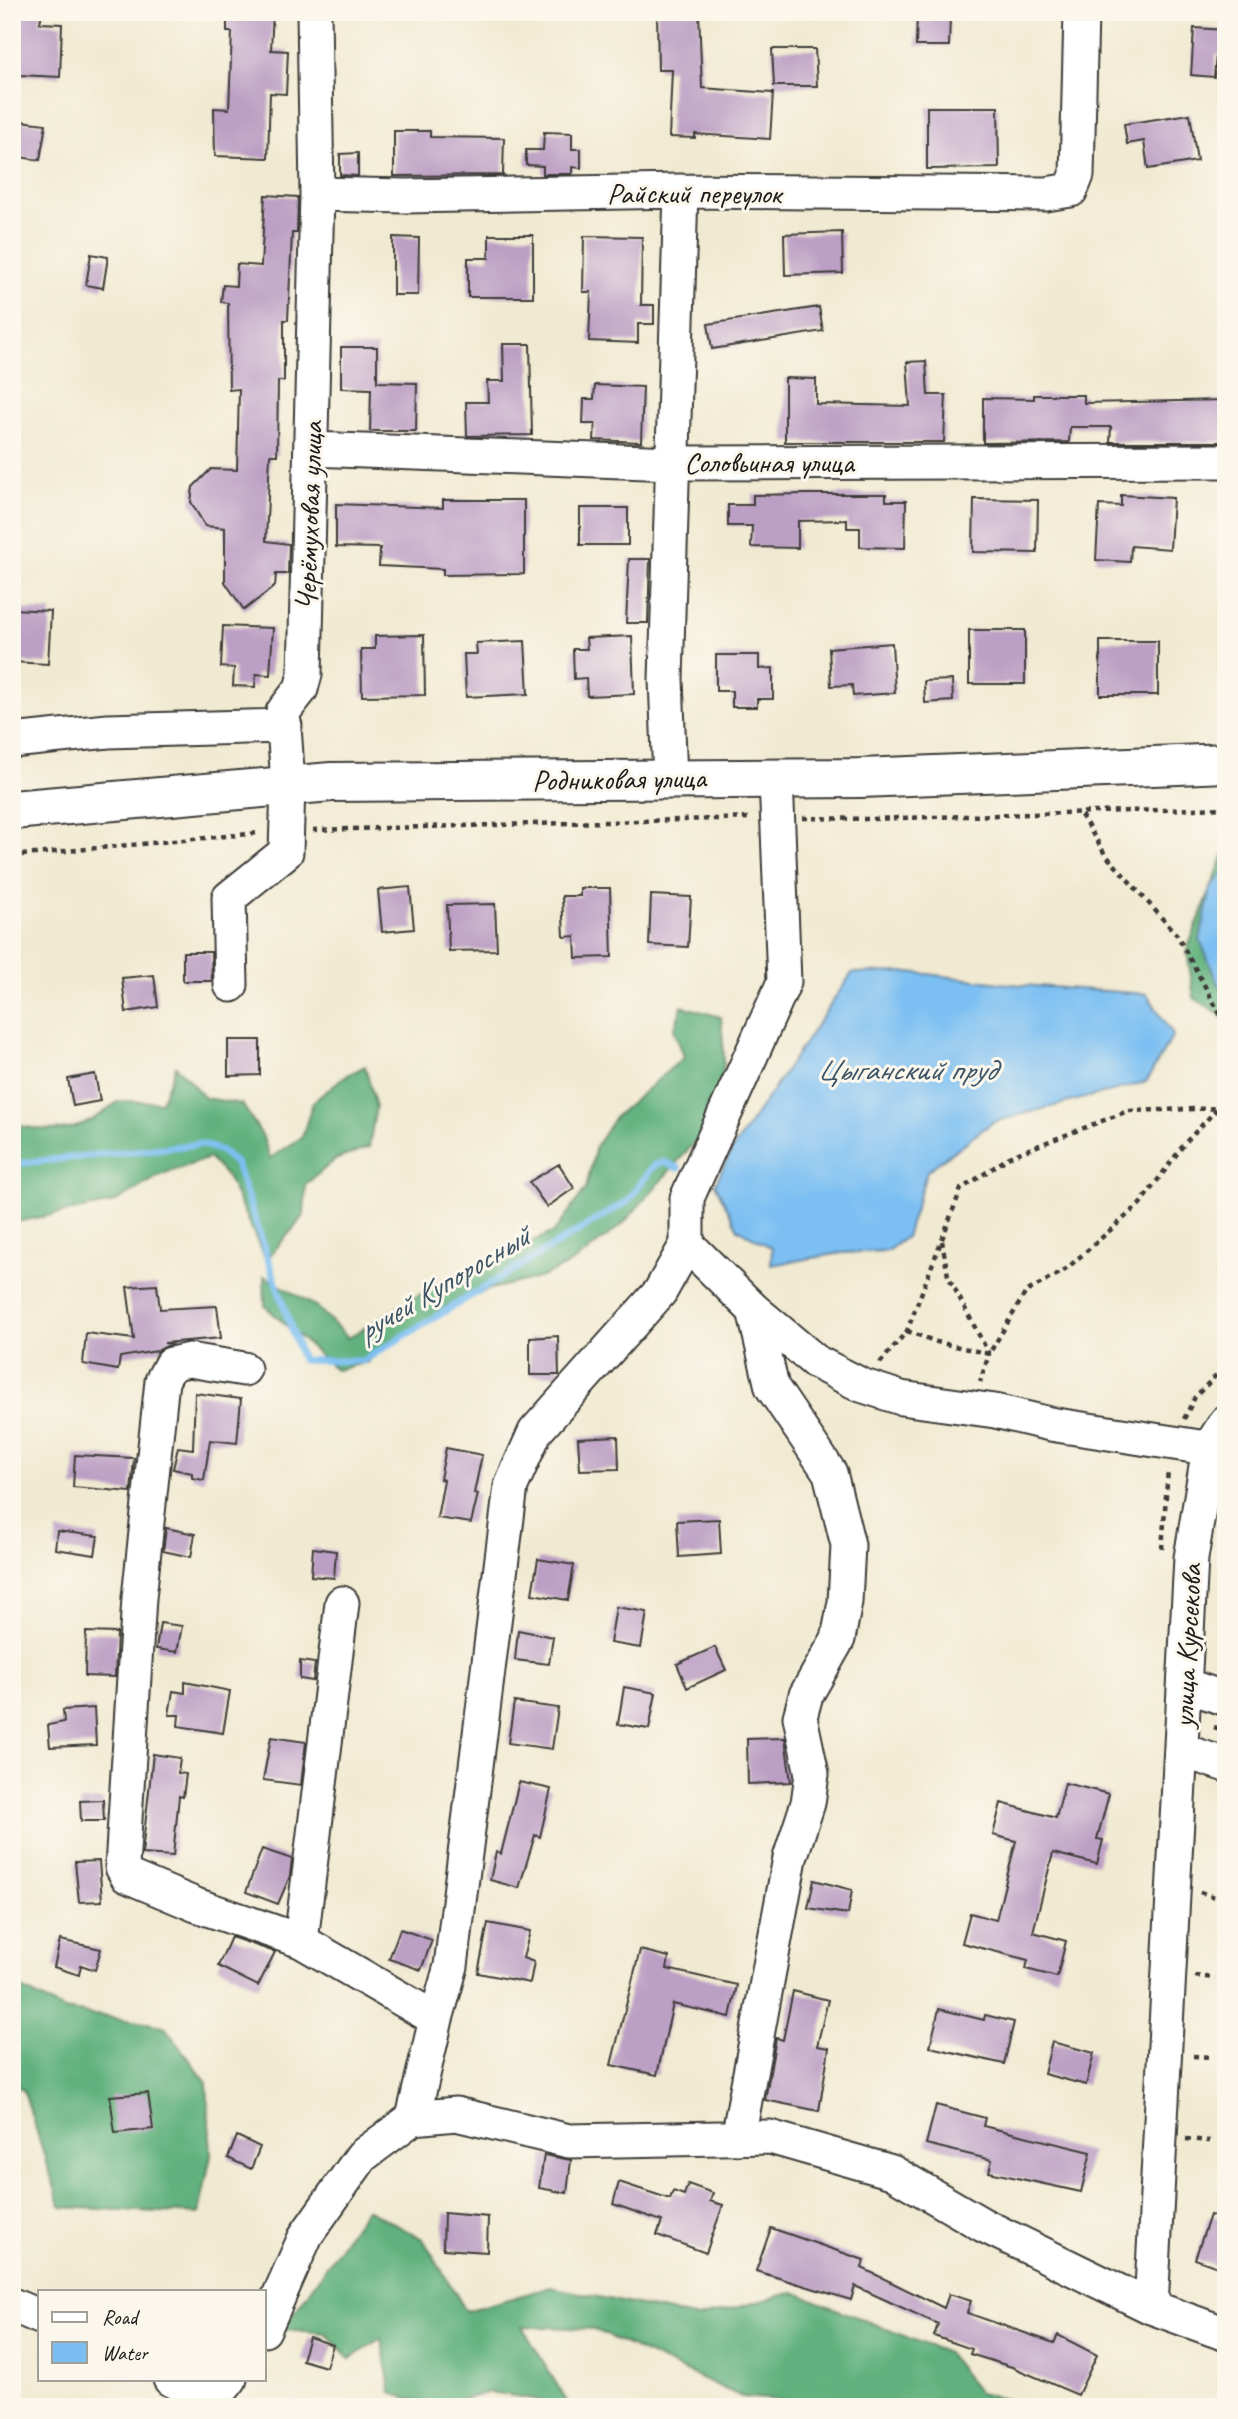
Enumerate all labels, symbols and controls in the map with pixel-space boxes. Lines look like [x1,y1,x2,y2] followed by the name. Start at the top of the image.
[607,174,784,212] street label: Райский переулок
[287,419,331,611] street label: Черёмуховая улица
[684,443,856,481] street label: Соловьиная улица
[532,758,708,800] street label: Родниковая улица
[817,1049,1002,1090] water label: Цыганский пруд
[349,1213,542,1351] water label: ручей Купоросный
[1164,1561,1210,1731] street label: улица Курсекова
[38,2290,266,2380] legend
[102,2304,141,2330] text: Road
[102,2340,149,2366] text: Water

